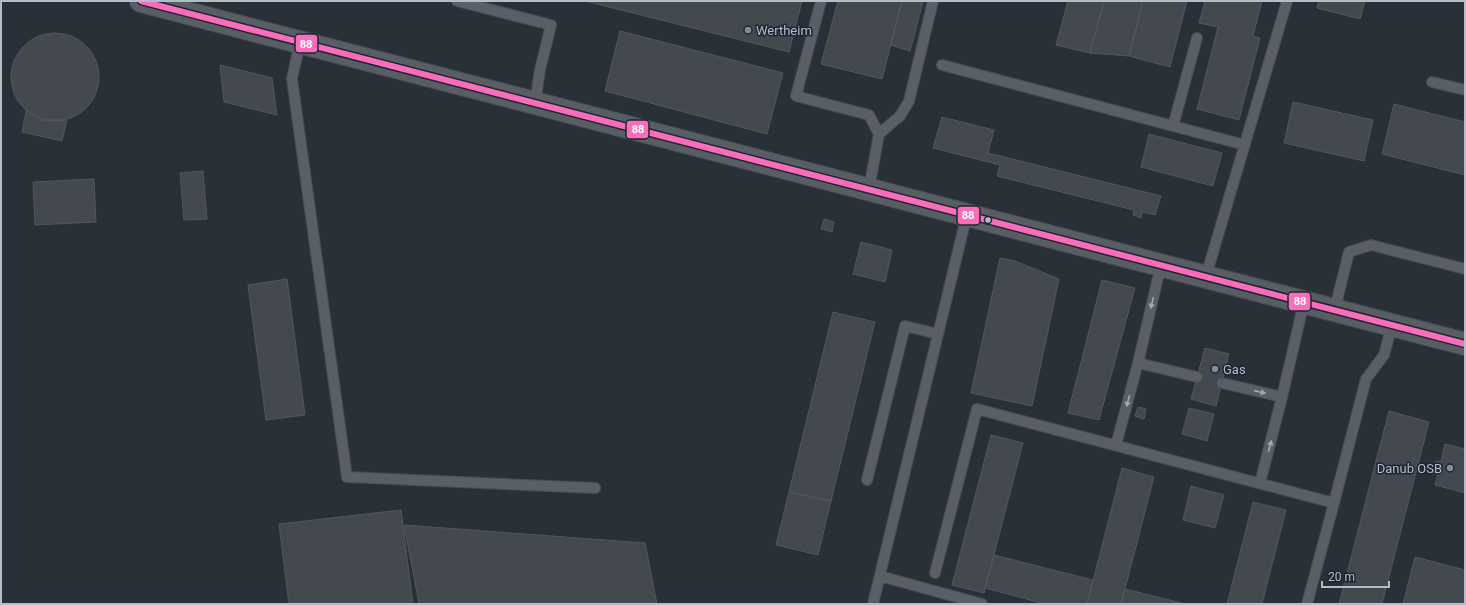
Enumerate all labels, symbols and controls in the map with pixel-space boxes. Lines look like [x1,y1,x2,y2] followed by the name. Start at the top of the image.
[756,23,812,38] place label: Wertheim
[743,25,753,35] marker: Wertheim
[295,34,318,53] line badge: 88
[300,38,312,51] text: 88
[626,120,649,139] line badge: 88
[632,123,644,136] text: 88
[957,206,980,225] line badge: 88
[962,209,974,222] text: 88
[983,215,993,225] unlabelled marker
[1288,292,1311,311] line badge: 88
[1294,295,1306,308] text: 88
[1149,297,1155,309] one-way arrow
[1223,362,1246,377] place label: Gas
[1210,364,1220,374] marker: Gas
[1254,389,1266,395] one-way arrow
[1125,395,1131,407] one-way arrow
[1267,439,1273,452] one-way arrow
[1377,461,1442,476] place label: Danub OSB
[1445,463,1455,473] marker: Danub OSB
[1322,563,1389,589] scale bar
[1328,570,1355,584] text: 20 m

